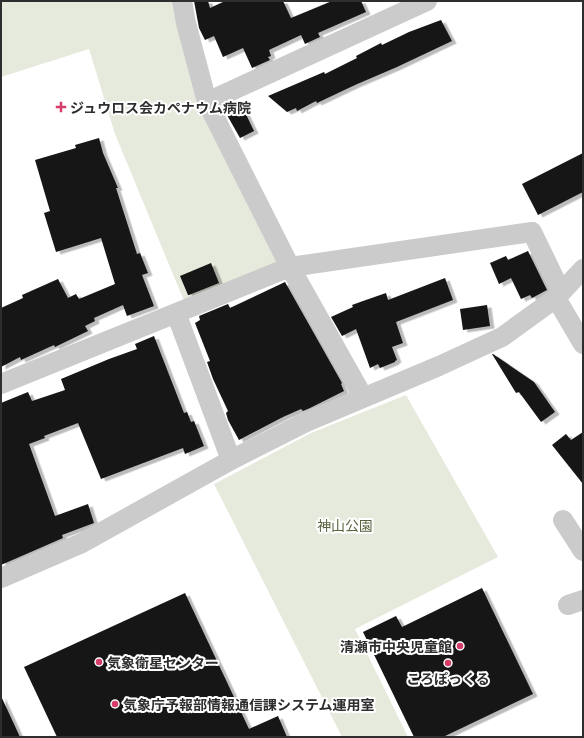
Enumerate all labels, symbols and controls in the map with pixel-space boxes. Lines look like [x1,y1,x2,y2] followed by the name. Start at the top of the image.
[70,97,251,118] place label: ジュウロス会カペナウム病院
[55,101,67,113] marker: ジュウロス会カペナウム病院
[317,515,373,536] park label: 神山公園
[340,636,452,657] place label: 清瀬市中央児童館
[455,641,465,651] marker: 清瀬市中央児童館
[107,652,219,673] place label: 気象衛星センター
[94,657,104,667] marker: 気象衛星センター
[443,658,453,668] marker: ころぽっくる
[406,668,490,689] place label: ころぽっくる
[123,694,375,715] place label: 気象庁予報部情報通信課システム運用室
[110,699,120,709] marker: 気象庁予報部情報通信課システム運用室

